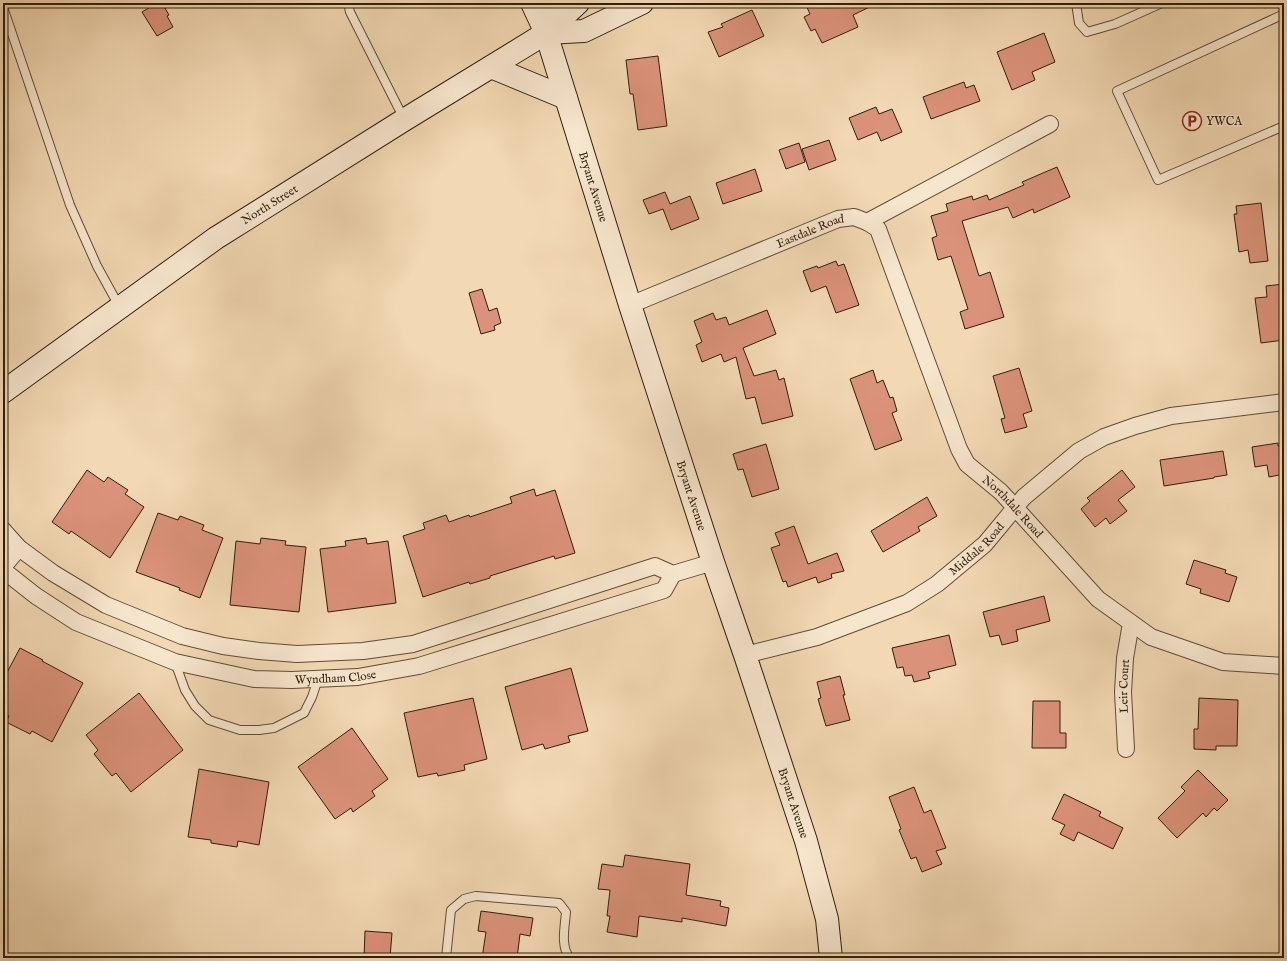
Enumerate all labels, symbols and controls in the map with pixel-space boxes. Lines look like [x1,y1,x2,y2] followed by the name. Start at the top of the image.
[1181,110,1203,132] parking icon: YWCA
[1206,114,1243,129] place label: YWCA
[575,150,611,225] street label: Bryant Avenue
[239,182,301,228] street label: North Street
[774,211,845,252] street label: Eastdale Road
[673,459,710,533] street label: Bryant Avenue
[979,472,1046,542] street label: Northdale Road
[946,519,1008,579] street label: Middale Road
[1116,659,1133,714] street label: Leir Court
[295,667,378,688] street label: Wyndham Close
[775,766,812,841] street label: Bryant Avenue

